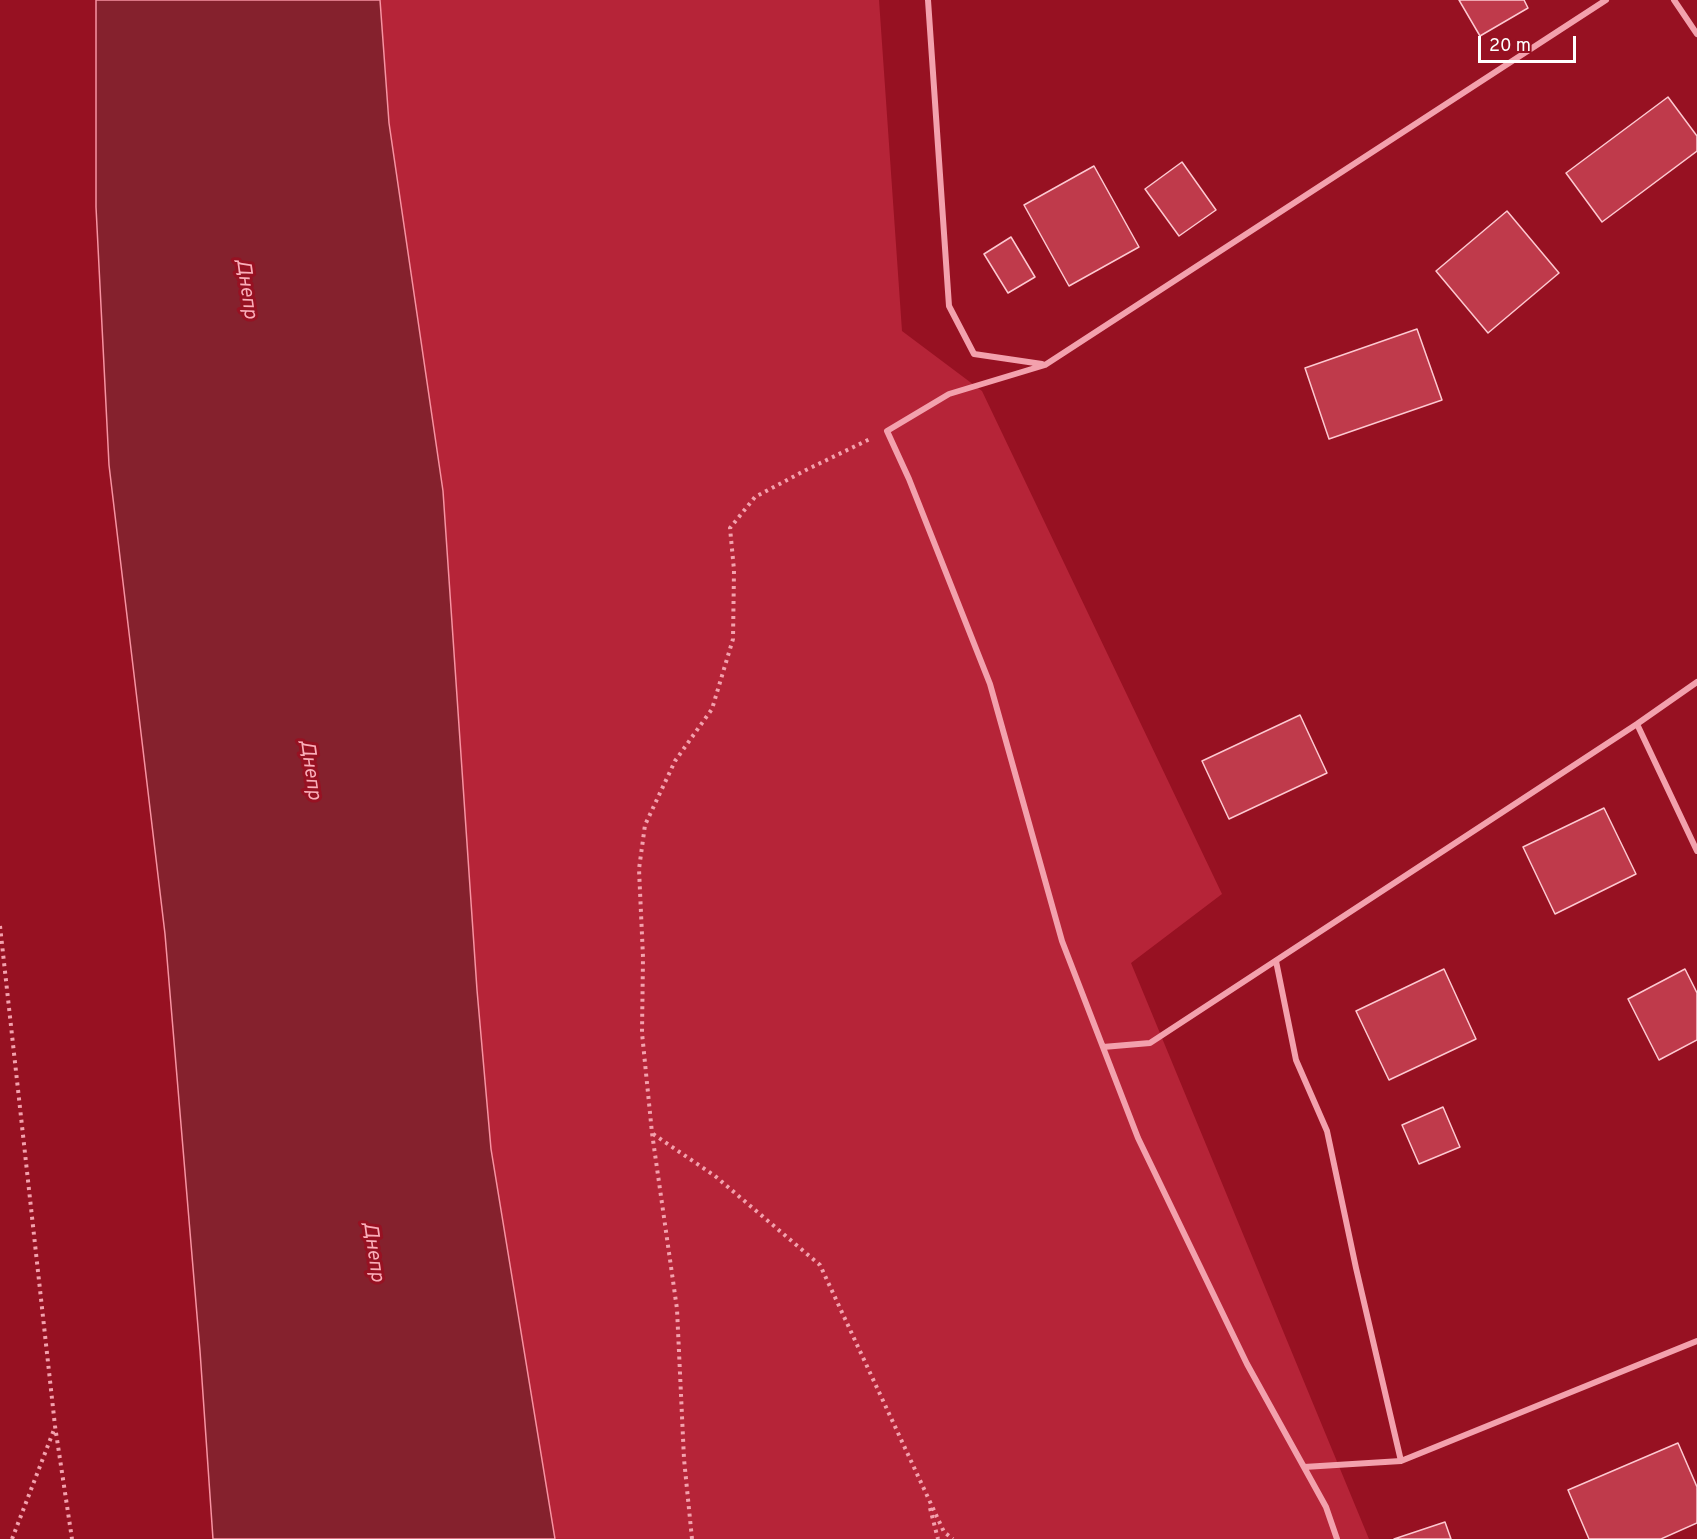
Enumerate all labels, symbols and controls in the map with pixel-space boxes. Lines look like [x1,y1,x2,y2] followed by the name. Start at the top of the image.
[1481,24,1578,62] scale bar
[1489,35,1531,58] text: 20 m
[229,257,261,321] water label: Днепр
[293,738,325,802] water label: Днепр
[356,1220,388,1284] water label: Днепр

